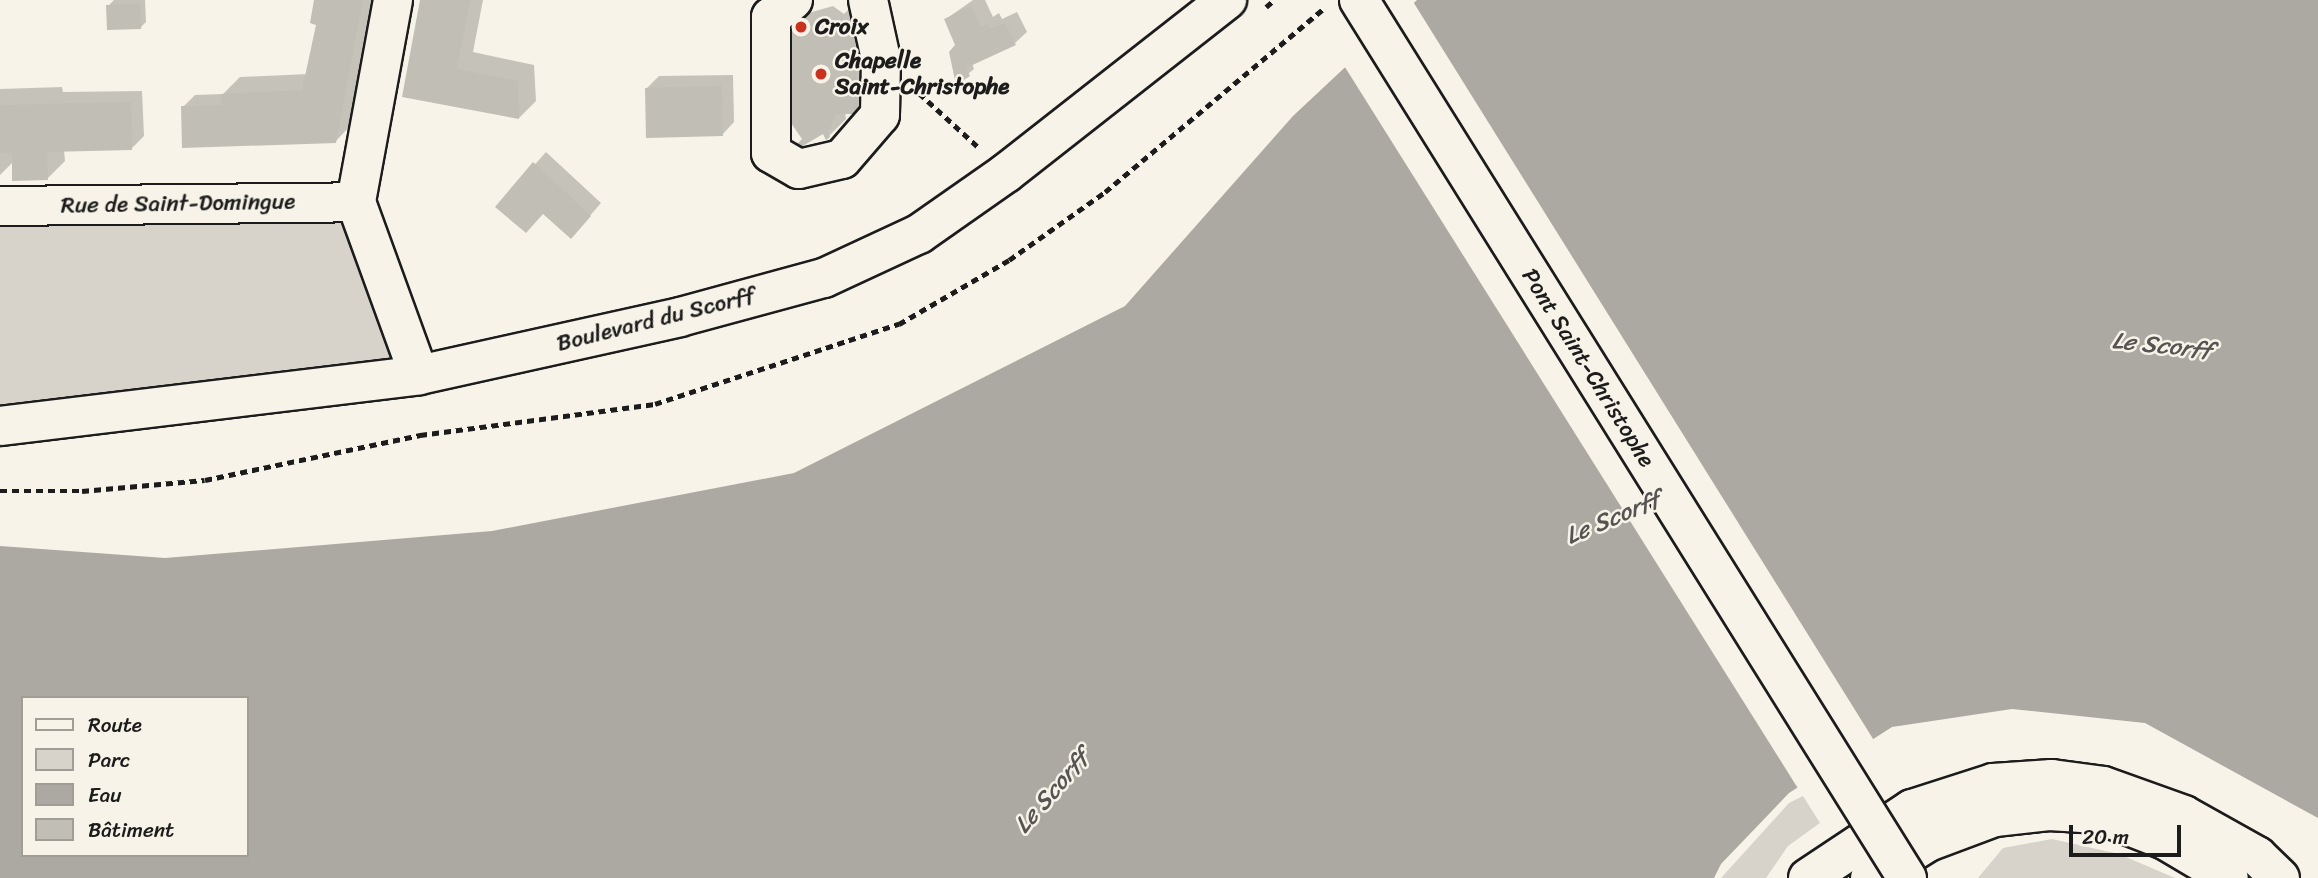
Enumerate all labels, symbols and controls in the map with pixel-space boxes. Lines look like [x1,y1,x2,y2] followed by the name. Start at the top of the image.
[815,13,869,41] place label: Croix
[793,19,809,35] marker: Croix
[835,47,1009,101] place label: Chapelle Saint-Christophe
[813,66,829,82] marker: Chapelle Saint-Christophe
[60,188,296,220] street label: Rue de Saint-Domingue
[1516,264,1660,472] street label: Pont Saint-Christophe
[554,282,758,358] street label: Boulevard du Scorff
[2111,326,2213,366] water label: Le Scorff
[1561,485,1665,551] water label: Le Scorff
[21,696,248,857] legend
[88,706,142,744] text: Route
[88,741,130,779] text: Parc
[1008,745,1096,839] water label: Le Scorff
[88,776,121,814] text: Eau
[88,811,174,849] text: Bâtiment
[2073,812,2185,856] scale bar
[2082,818,2129,856] text: 20 m

